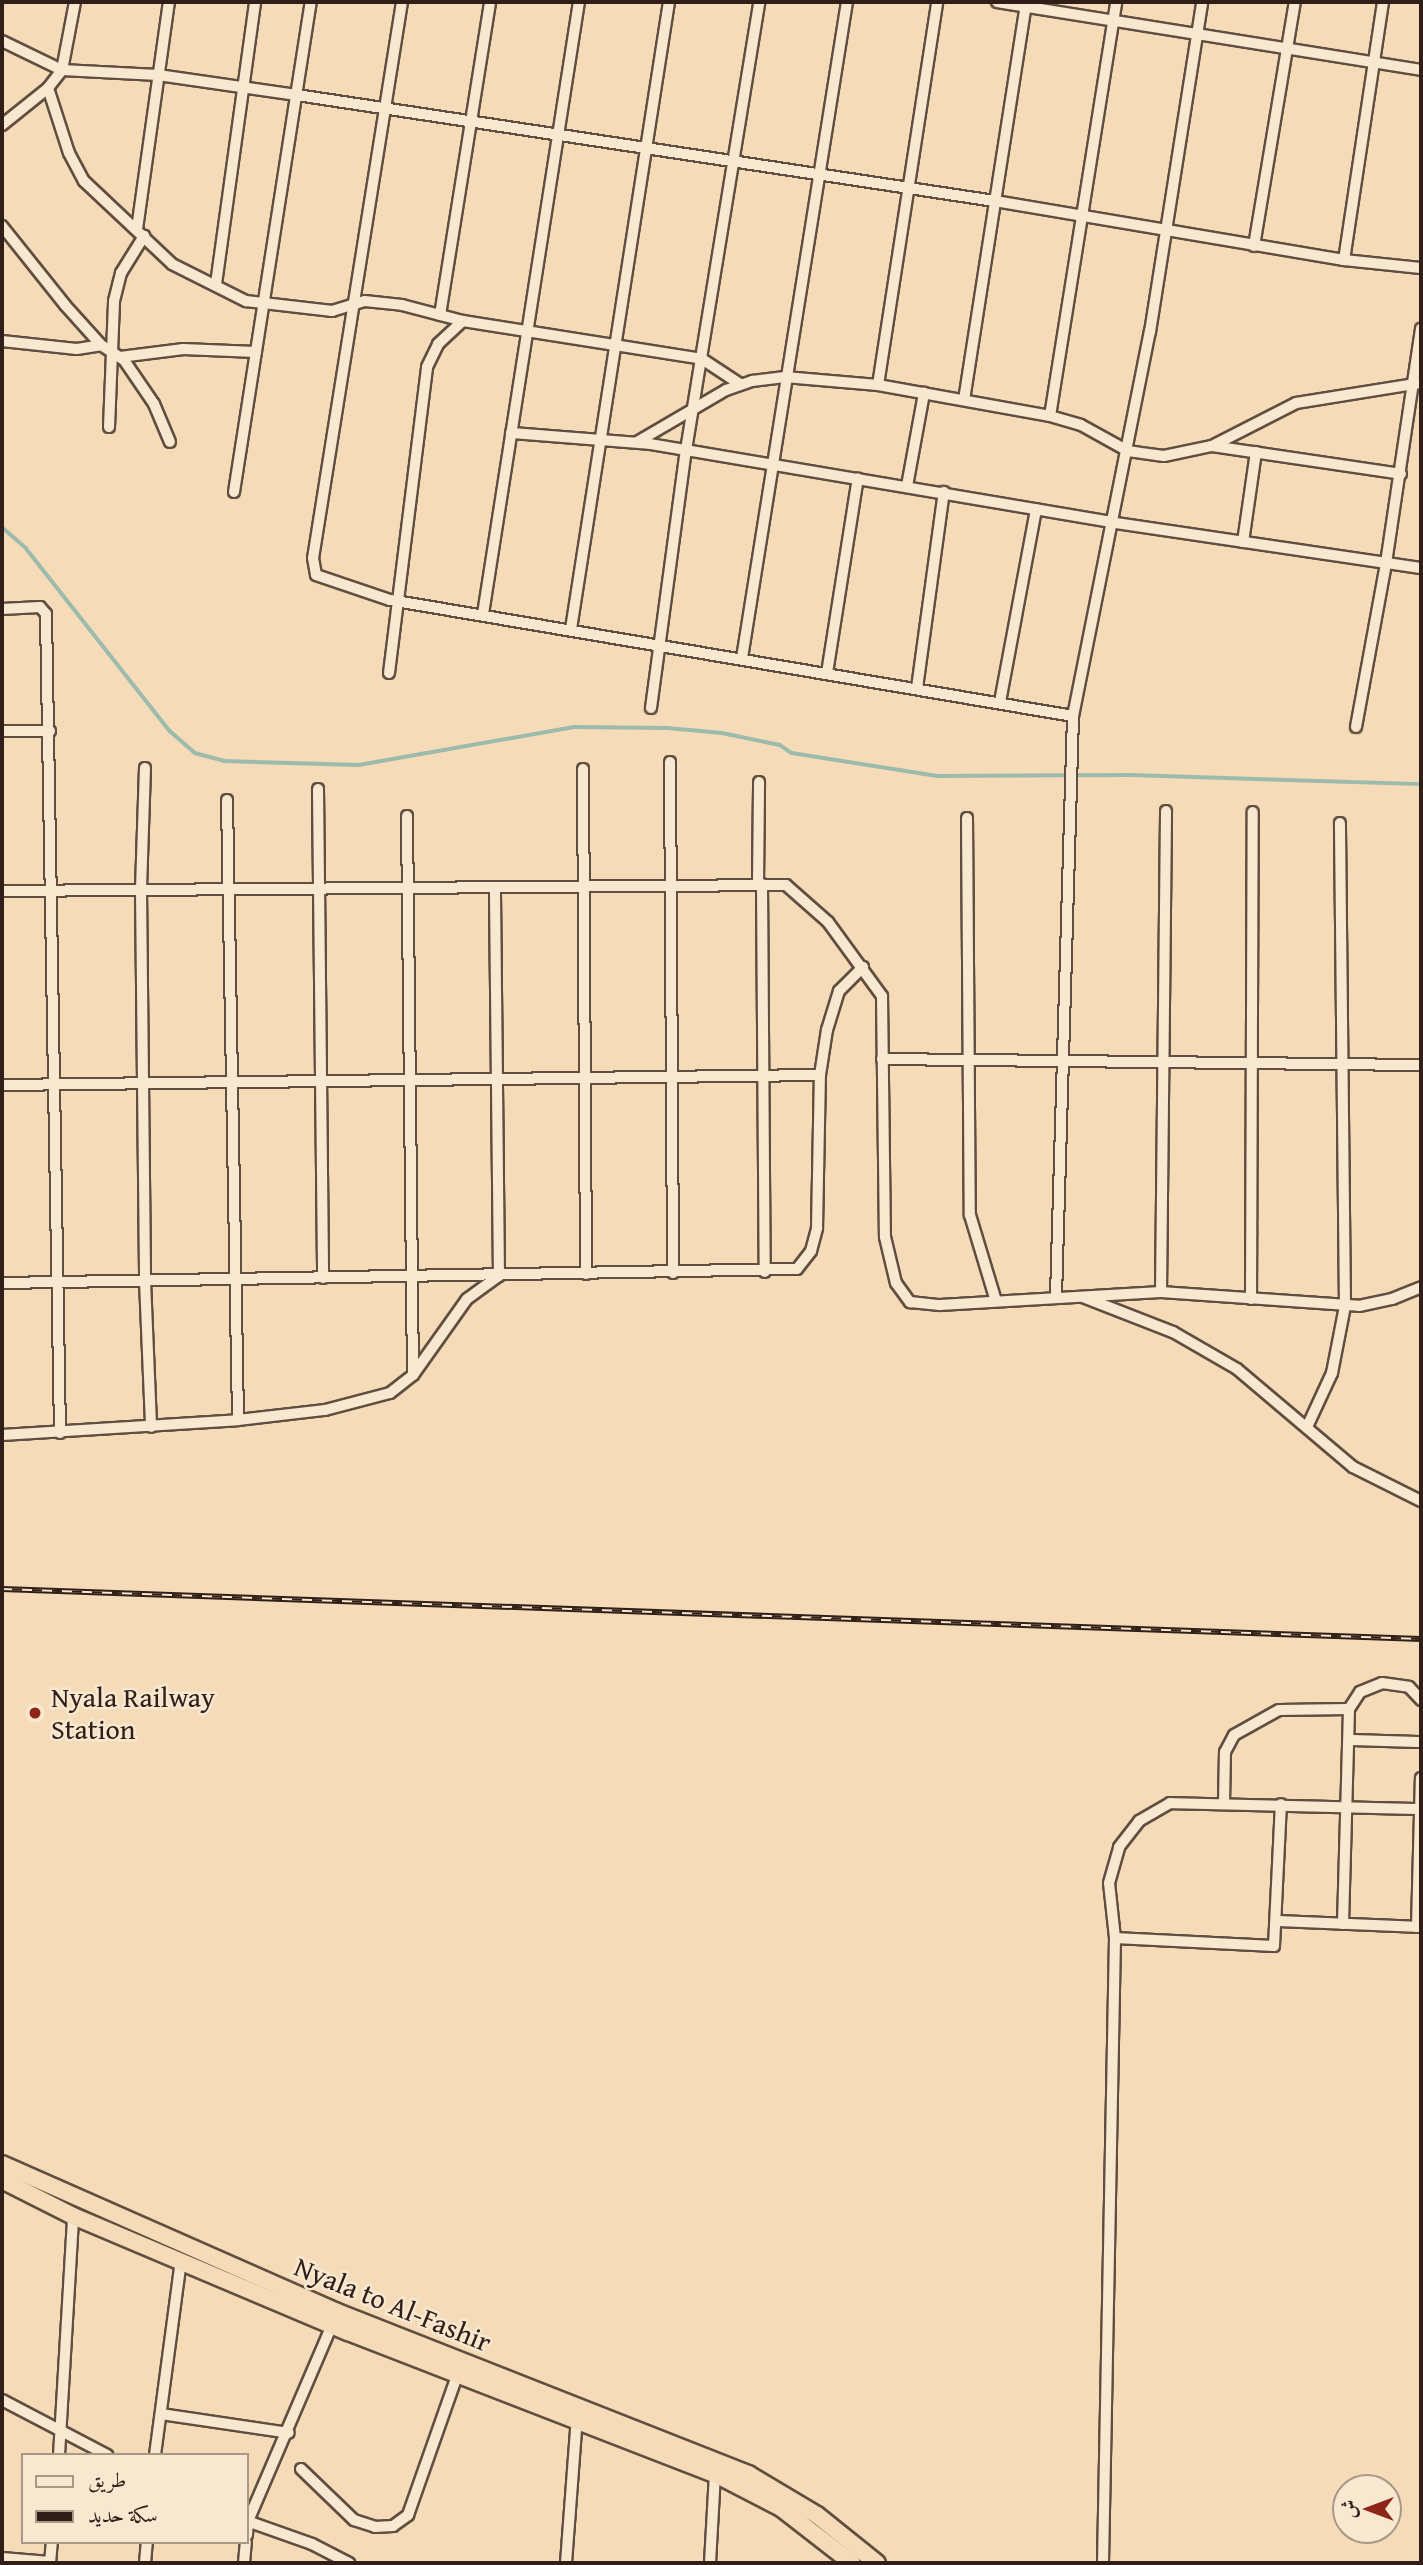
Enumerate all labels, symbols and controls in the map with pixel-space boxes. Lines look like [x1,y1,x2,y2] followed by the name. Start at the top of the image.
[51,1680,215,1746] place label: Nyala Railway Station
[25,1703,45,1723] marker: Nyala Railway Station
[290,2249,496,2359] street label: Nyala to Al-Fashir
[21,2453,248,2544] legend
[88,2464,126,2495] text: طريق
[1332,2474,1402,2544] north arrow
[88,2499,158,2530] text: سكة حديد
[1334,2500,1362,2518] text: ش

